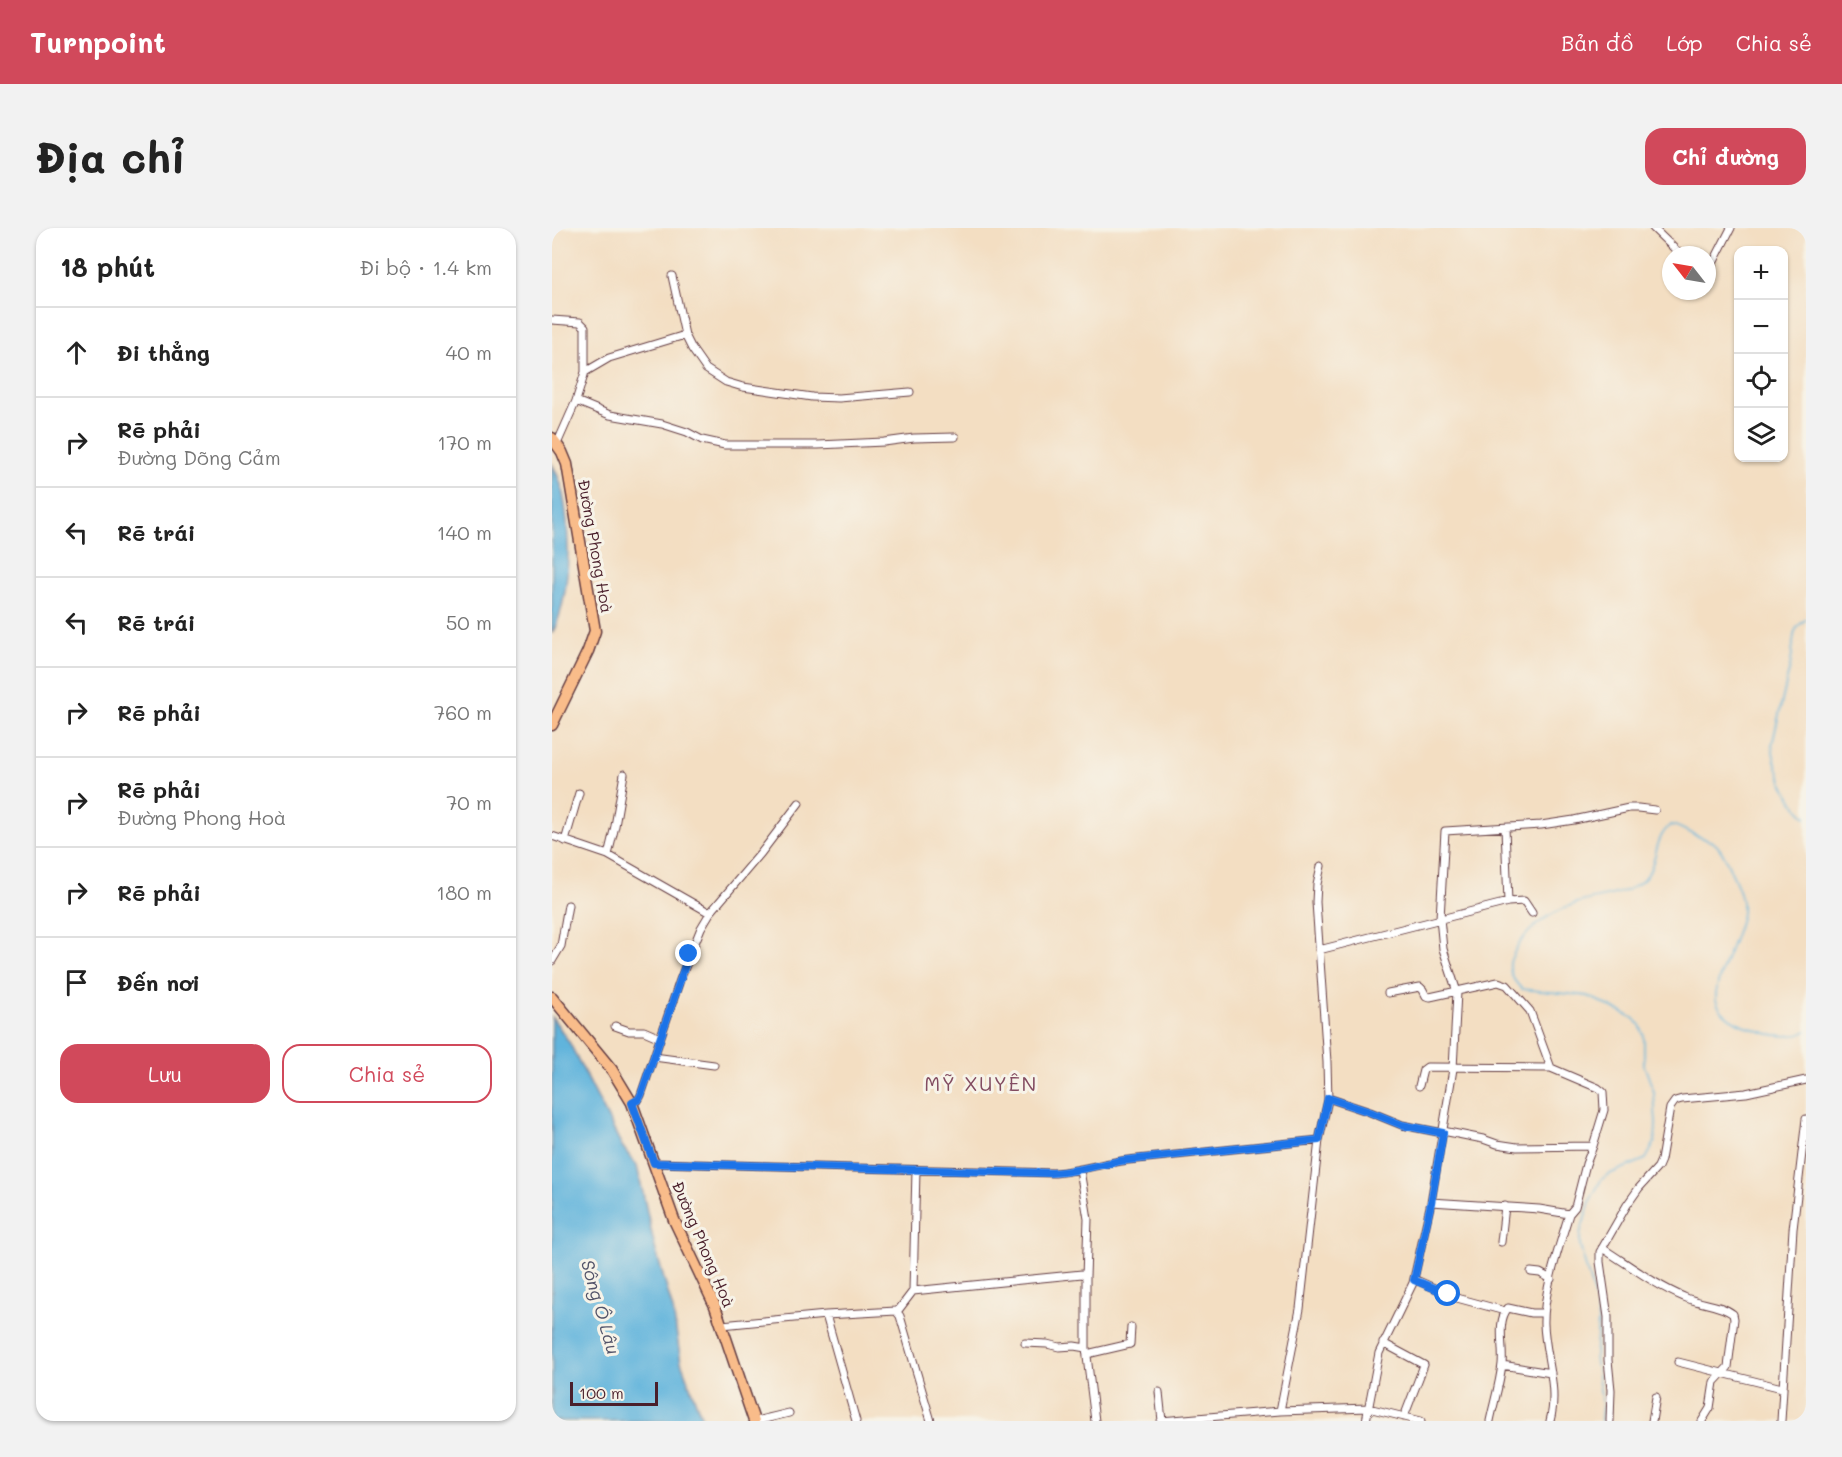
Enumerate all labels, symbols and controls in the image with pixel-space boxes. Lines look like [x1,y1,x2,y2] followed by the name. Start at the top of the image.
[30,24,166,60] text: Turnpoint
[1561,29,1633,56] text: Bản đồ
[1666,29,1703,56] text: Lớp
[1736,29,1812,56] text: Chia sẻ
[1645,128,1806,185] button: Chỉ đường
[36,129,185,184] text: Địa chỉ
[1662,246,1716,300] north arrow
[1734,246,1788,462] map controls
[1734,246,1788,300] button: +
[60,250,155,284] text: 18 phút
[359,254,492,280] text: Đi bộ · 1.4 km
[1734,300,1788,354] button: −
[60,336,93,369] icon: ahead
[117,338,210,367] text: Đi thẳng
[446,339,492,365] text: 40 m
[1734,354,1788,408] button: locate
[1734,408,1788,462] button: layers
[117,415,201,444] text: Rẽ phải
[60,426,93,459] icon: right
[437,429,492,455] text: 170 m
[117,444,281,470] text: Đường Dõng Cảm
[574,477,618,615] street label: Đường Phong Hoà
[60,516,93,549] icon: left
[117,518,195,547] text: Rẽ trái
[437,519,492,545] text: 140 m
[60,606,93,639] icon: left
[117,608,195,637] text: Rẽ trái
[446,609,492,635] text: 50 m
[60,696,93,729] icon: right
[117,698,201,727] text: Rẽ phải
[434,699,492,725] text: 760 m
[117,775,201,804] text: Rẽ phải
[60,786,93,819] icon: right
[446,789,492,815] text: 70 m
[117,804,286,830] text: Đường Phong Hoà
[60,876,93,909] icon: right
[117,878,201,907] text: Rẽ phải
[436,879,492,905] text: 180 m
[675,940,701,966] route end
[60,966,93,999] icon: arrive
[117,968,200,997] text: Đến nơi
[60,1044,270,1103] button: Lưu
[282,1044,492,1103] button: Chia sẻ
[924,1070,1038,1096] district label: MỸ XUYÊN
[668,1178,740,1310] street label: Đường Phong Hoà
[576,1257,626,1357] water label: Sông Ô Lâu
[1434,1280,1460,1306] route start
[570,1379,658,1406] scale bar
[579,1382,624,1403] text: 100 m

